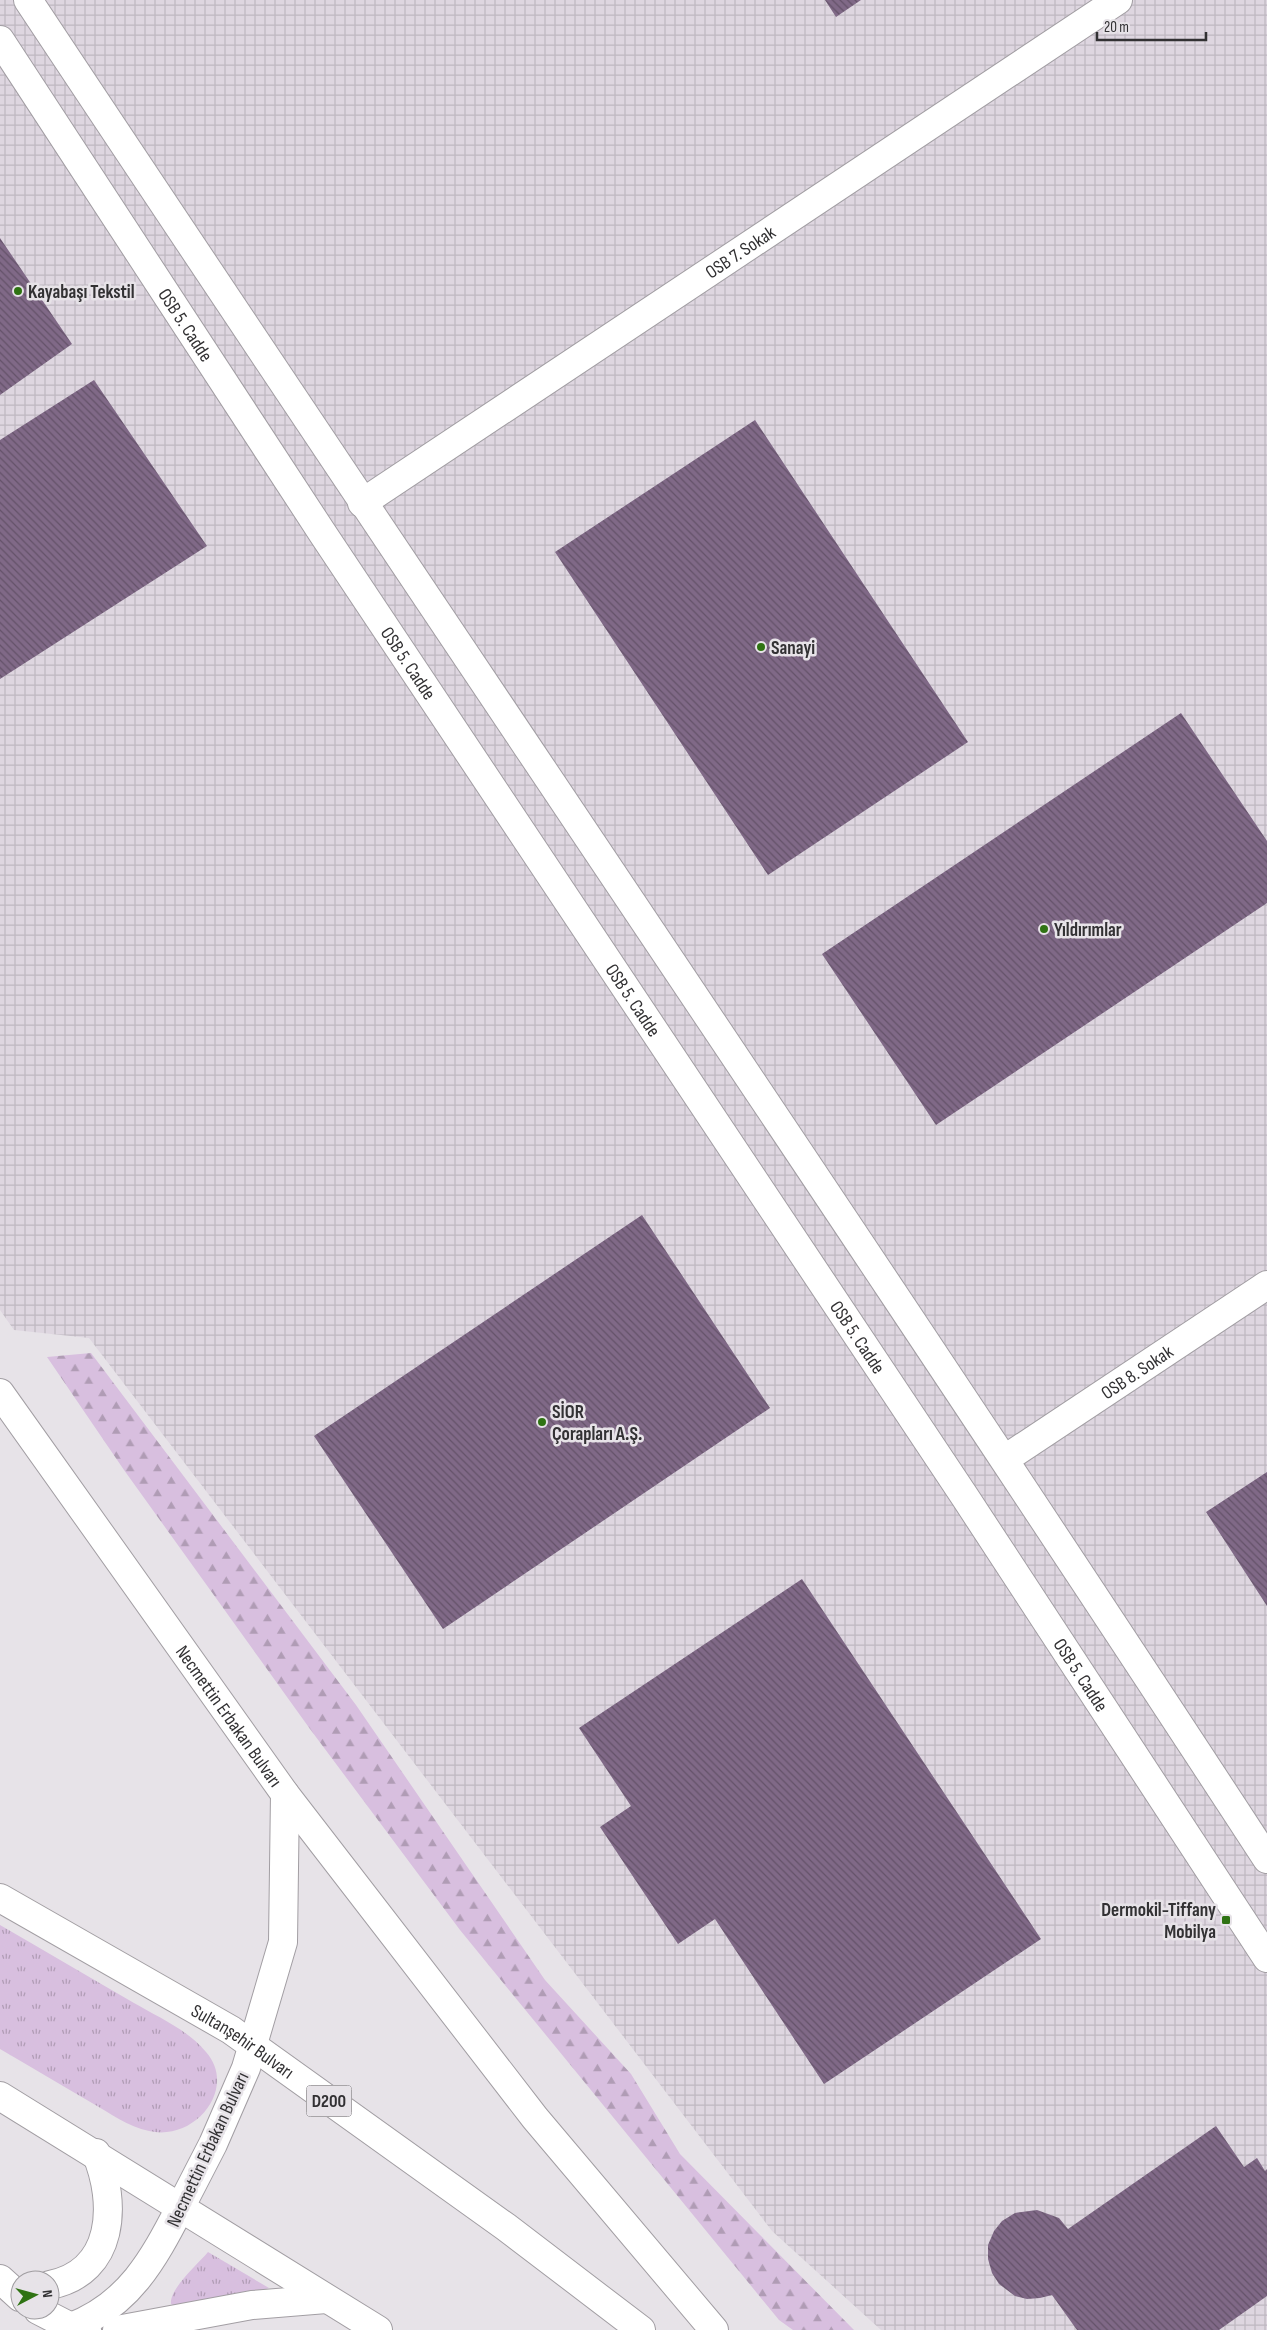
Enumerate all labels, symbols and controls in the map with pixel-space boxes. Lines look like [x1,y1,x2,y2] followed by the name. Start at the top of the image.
[1097,10,1206,42] scale bar
[1104,18,1129,37] text: 20 m
[701,221,781,284] street label: OSB 7. Sokak
[28,281,135,304] place label: Kayabaşı Tekstil
[153,284,217,366] street label: OSB 5. Cadde
[12,285,24,297] marker: Kayabaşı Tekstil
[375,623,440,704] street label: OSB 5. Cadde
[771,637,815,660] place label: Sanayi
[755,641,767,653] marker: Sanayi
[1054,919,1122,942] place label: Yıldırımlar
[1038,923,1050,935] marker: Yıldırımlar
[600,960,665,1041] street label: OSB 5. Cadde
[824,1297,889,1378] street label: OSB 5. Cadde
[1097,1340,1178,1405] street label: OSB 8. Sokak
[552,1401,642,1446] place label: SİOR Çorapları A.Ş.
[536,1416,548,1428] marker: SİOR Çorapları A.Ş.
[1048,1635,1112,1716] street label: OSB 5. Cadde
[170,1641,286,1792] street label: Necmettin Erbakan Bulvarı
[1101,1899,1216,1944] place label: Dermokil-Tiffany Mobilya
[1220,1914,1232,1926] marker: Dermokil-Tiffany Mobilya
[187,2000,298,2084] street label: Sultanşehir Bulvarı
[162,2068,254,2231] street label: Necmettin Erbakan Bulvarı
[306,2086,352,2116] road number: D200
[10,2270,60,2320] north arrow
[39,2289,56,2298] text: N

